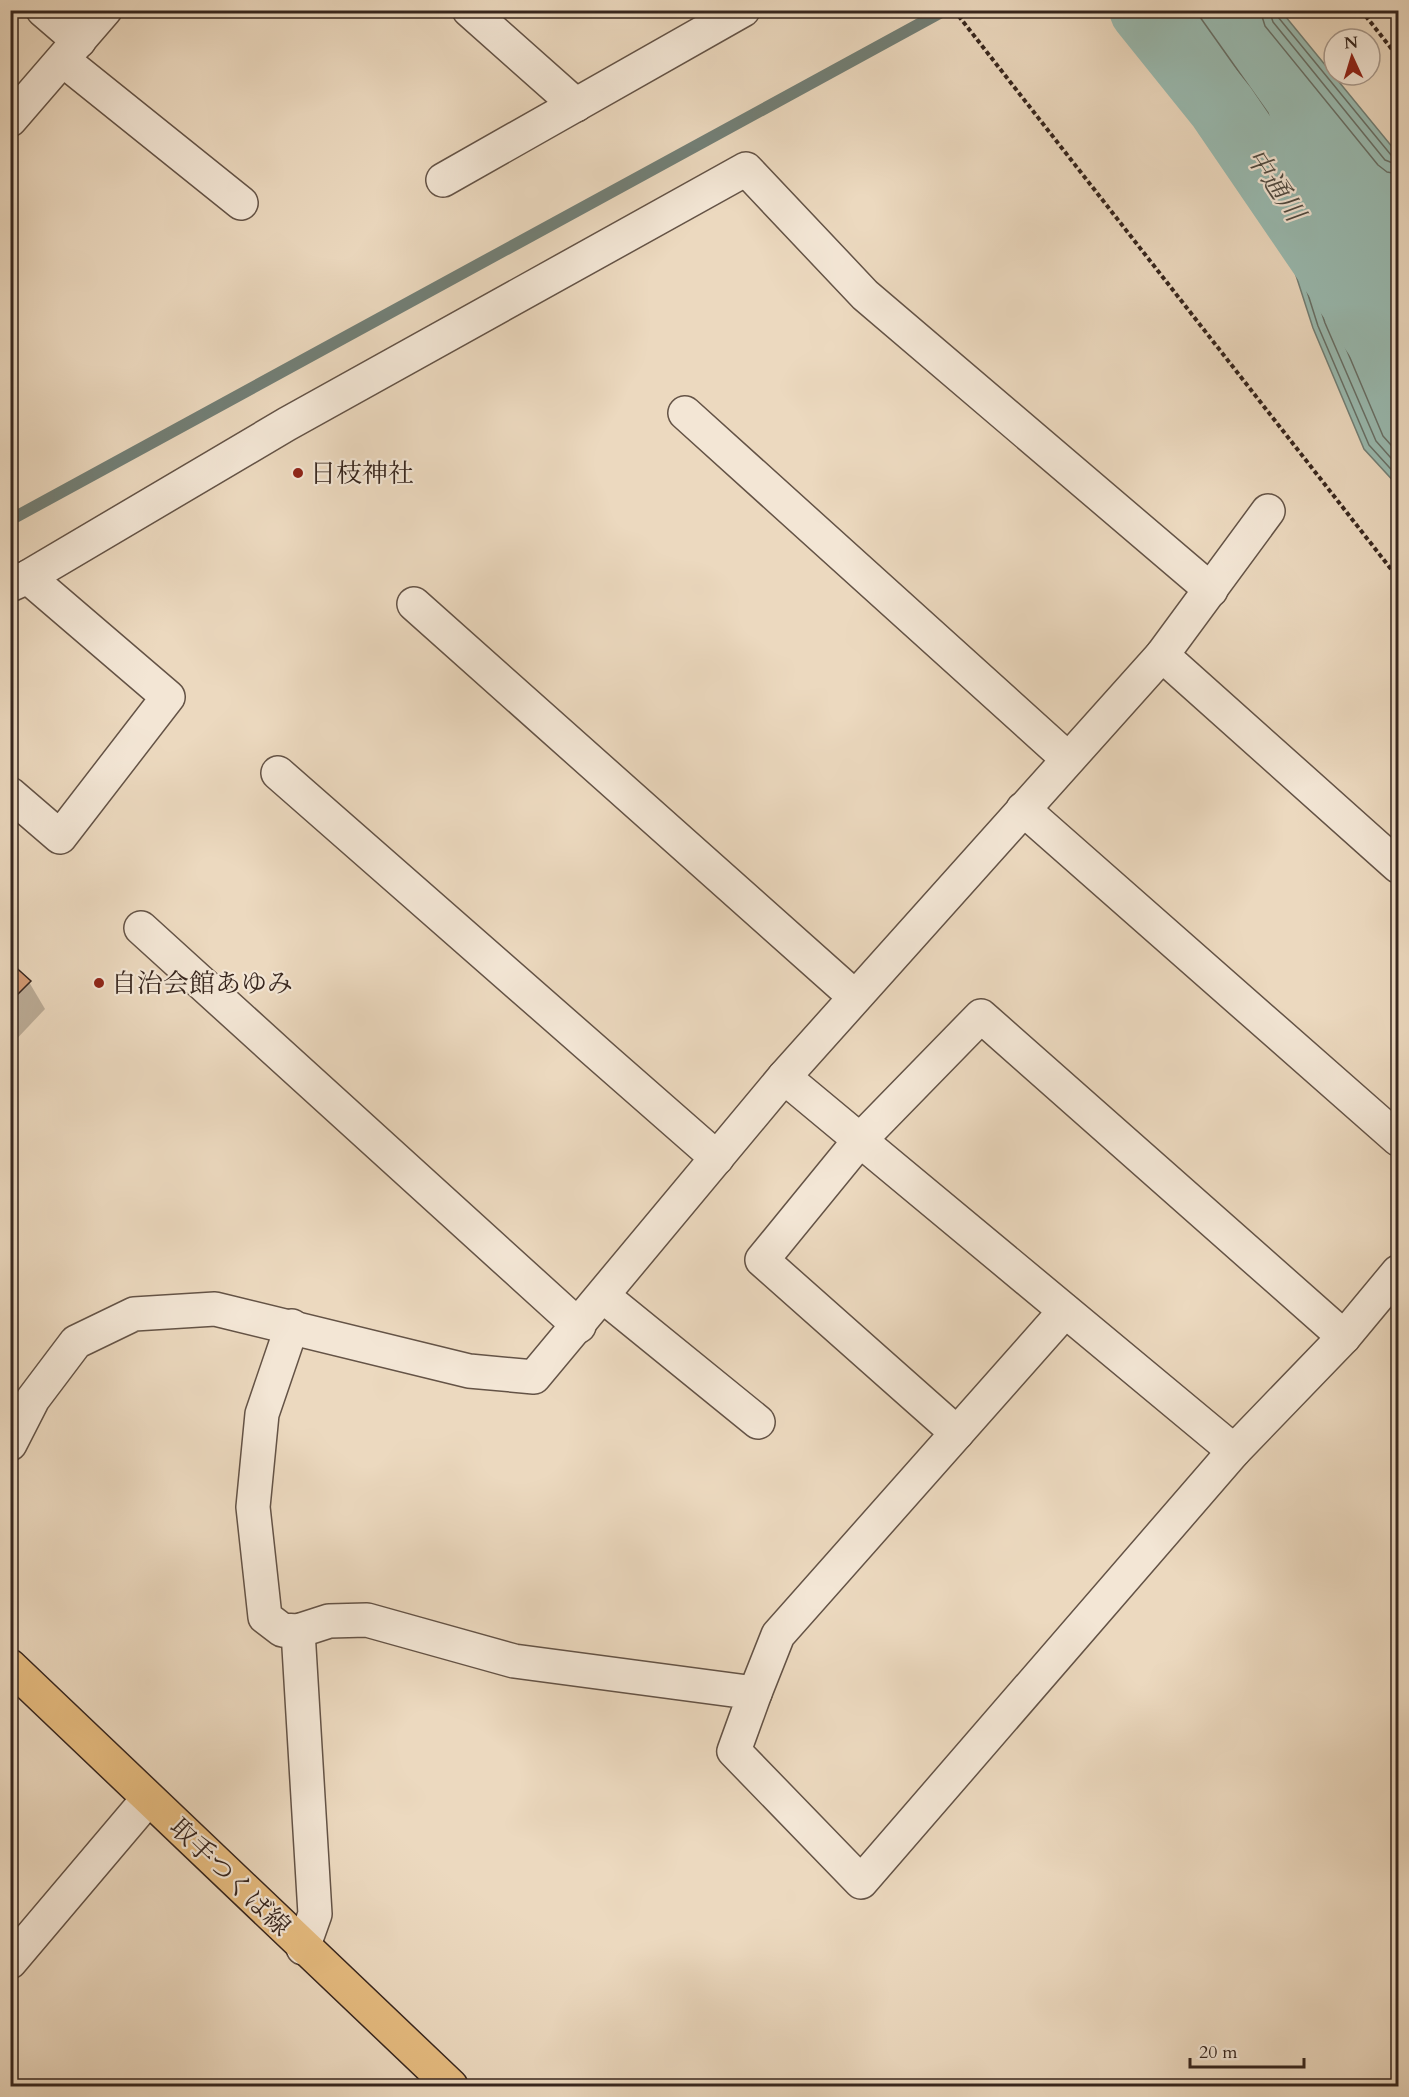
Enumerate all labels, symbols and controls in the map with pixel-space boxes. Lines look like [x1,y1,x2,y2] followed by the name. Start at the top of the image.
[1322,27,1382,87] north arrow
[1343,32,1359,54] text: N
[1237,141,1315,231] water label: 中通川
[310,456,414,491] place label: 日枝神社
[291,466,305,480] marker: 日枝神社
[111,966,293,1001] place label: 自治会館あゆみ
[92,976,106,990] marker: 自治会館あゆみ
[162,1810,298,1944] street label: 取手つくば線
[1190,2031,1304,2069] scale bar
[1199,2040,1238,2065] text: 20 m

